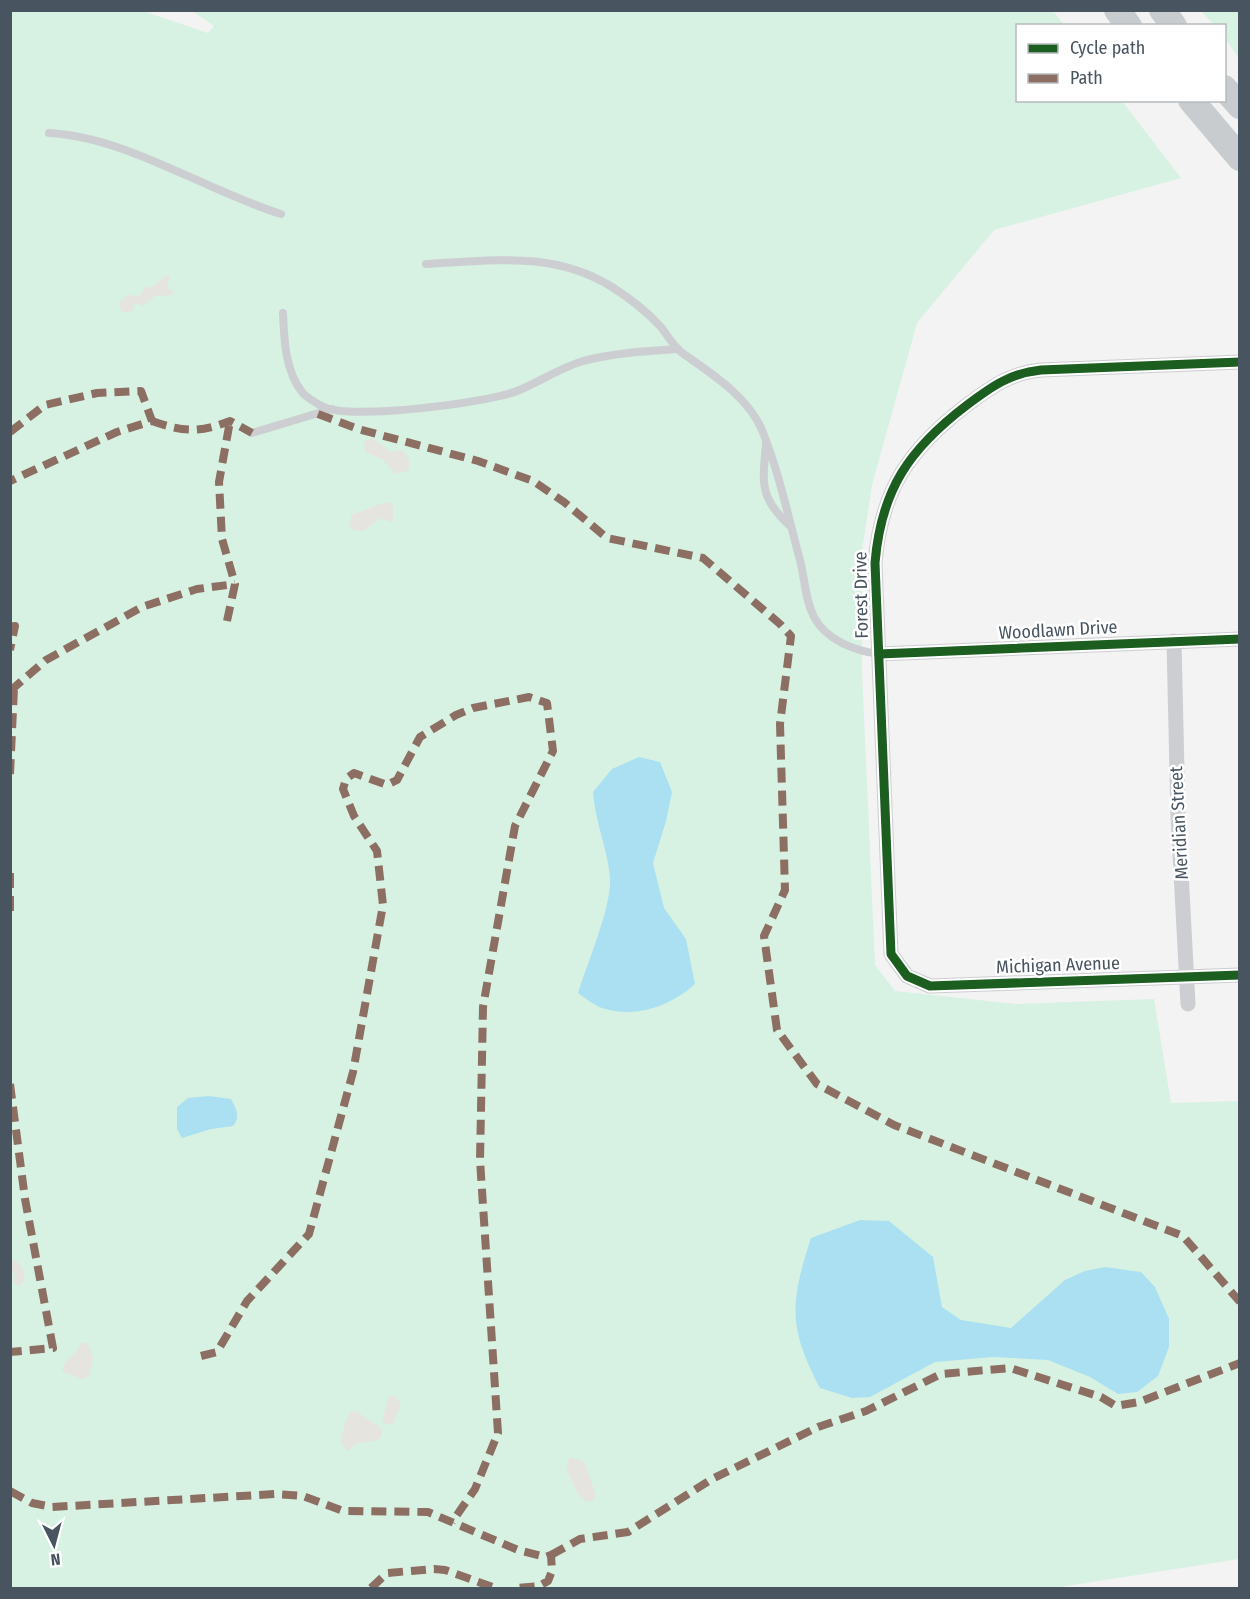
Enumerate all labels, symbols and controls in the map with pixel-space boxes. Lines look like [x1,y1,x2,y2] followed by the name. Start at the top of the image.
[1016,24,1226,102] legend
[1070,37,1145,59] text: Cycle path
[1070,67,1103,89] text: Path
[849,551,873,639] street label: Forest Drive
[998,616,1118,644] street label: Woodlawn Drive
[1165,766,1193,880] street label: Meridian Street
[996,952,1120,978] street label: Michigan Avenue
[24,1515,84,1575] north arrow
[50,1549,61,1569] text: N

